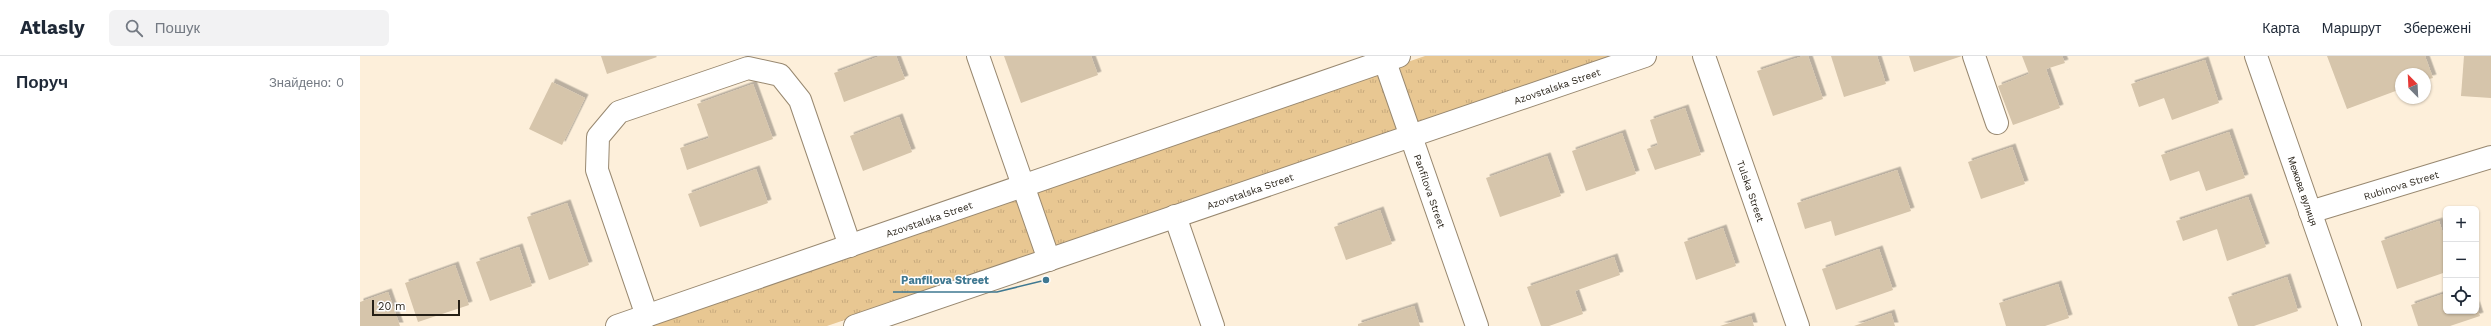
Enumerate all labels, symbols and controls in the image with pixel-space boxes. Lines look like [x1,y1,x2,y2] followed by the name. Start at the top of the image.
[109,10,389,46] search box
[20,16,85,39] text: Atlasly
[123,17,145,39] icon: search
[155,19,200,37] text: Пошук
[2262,20,2300,36] text: Карта
[2322,20,2381,36] text: Маршрут
[2403,20,2471,36] text: Збережені
[1512,66,1603,106] street label: Azovstalska Street
[2395,68,2431,104] north arrow
[16,72,68,92] text: Поруч
[269,75,344,90] text: Знайдено: 0
[1412,153,1448,230] street label: Panfilova Street
[2285,155,2320,227] street label: Межова вулиця
[1735,159,1766,224] street label: Tulska Street
[2362,169,2441,202] street label: Rubinova Street
[1205,171,1296,211] street label: Azovstalska Street
[884,199,975,239] street label: Azovstalska Street
[2443,206,2479,314] map controls
[2443,206,2479,242] button: +
[2443,242,2479,278] button: −
[893,269,997,292] callout: Panfilova Street
[901,274,989,287] text: Panfilova Street
[2443,278,2479,314] button: locate
[372,298,460,317] scale bar
[378,300,406,313] text: 20 m

